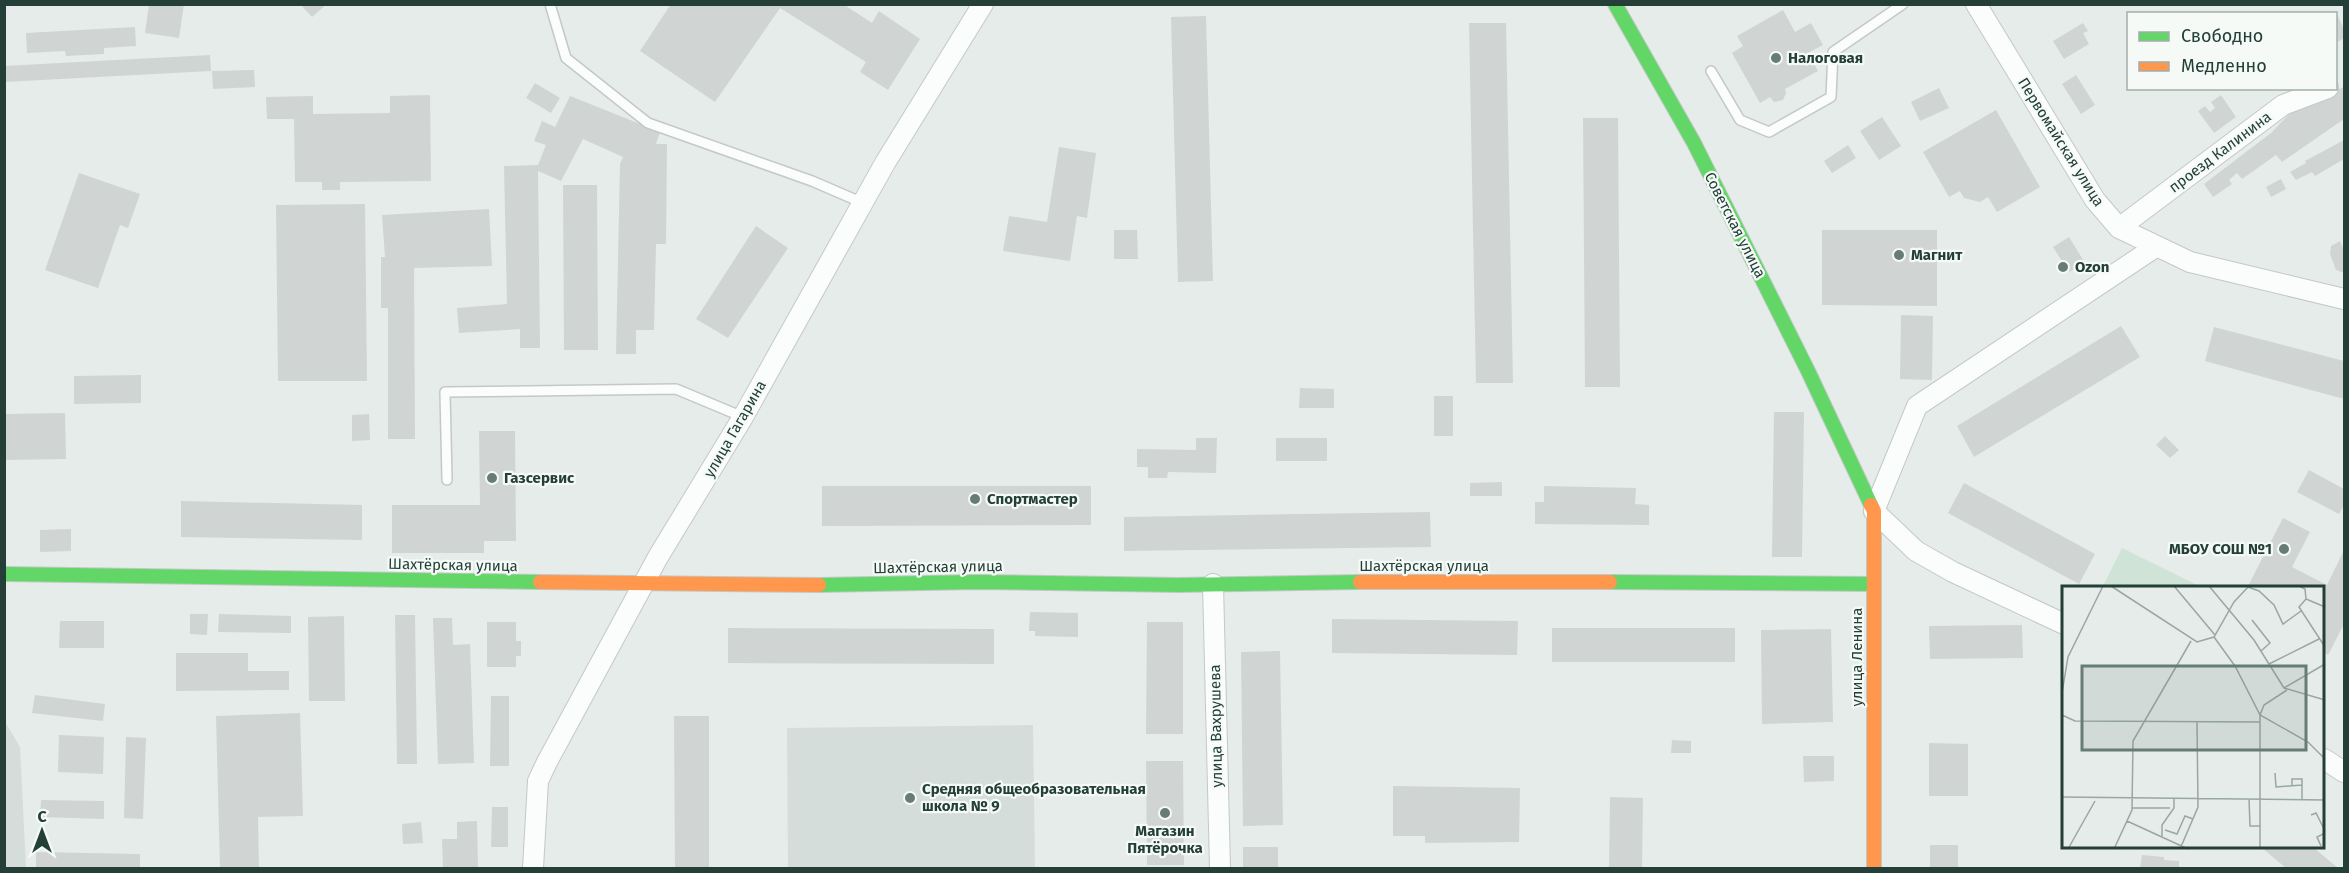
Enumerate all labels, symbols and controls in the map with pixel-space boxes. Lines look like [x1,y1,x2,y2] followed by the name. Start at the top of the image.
[2127,12,2337,90] legend
[2181,25,2263,47] text: Свободно
[1788,49,1863,67] place label: Налоговая
[1769,51,1783,65] marker: Налоговая
[2181,55,2267,77] text: Медленно
[2014,74,2108,210] street label: Первомайская улица
[2165,108,2275,196] street label: проезд Калинина
[1701,169,1769,281] street label: Советская улица
[1911,246,1963,264] place label: Магнит
[1892,248,1906,262] marker: Магнит
[2075,258,2109,276] place label: Ozon
[2056,260,2070,274] marker: Ozon
[700,377,770,481] street label: улица Гагарина
[504,469,575,487] place label: Газсервис
[485,471,499,485] marker: Газсервис
[987,490,1078,508] place label: Спортмастер
[968,492,982,506] marker: Спортмастер
[2169,540,2272,558] place label: МБОУ СОШ №1
[2277,542,2291,556] marker: МБОУ СОШ №1
[388,555,518,575] street label: Шахтёрская улица
[873,557,1003,577] street label: Шахтёрская улица
[1359,557,1489,575] street label: Шахтёрская улица
[2062,586,2325,849] inset map
[1848,608,1866,706] street label: улица Ленина
[1206,664,1226,788] street label: улица Вахрушева
[922,780,1146,815] place label: Средняя общеобразовательная школа № 9
[903,791,917,805] marker: Средняя общеобразовательная школа № 9
[12,801,72,861] north arrow
[1158,806,1172,820] marker: Магазин Пятёрочка
[37,807,47,826] text: С
[1127,822,1203,857] place label: Магазин Пятёрочка

